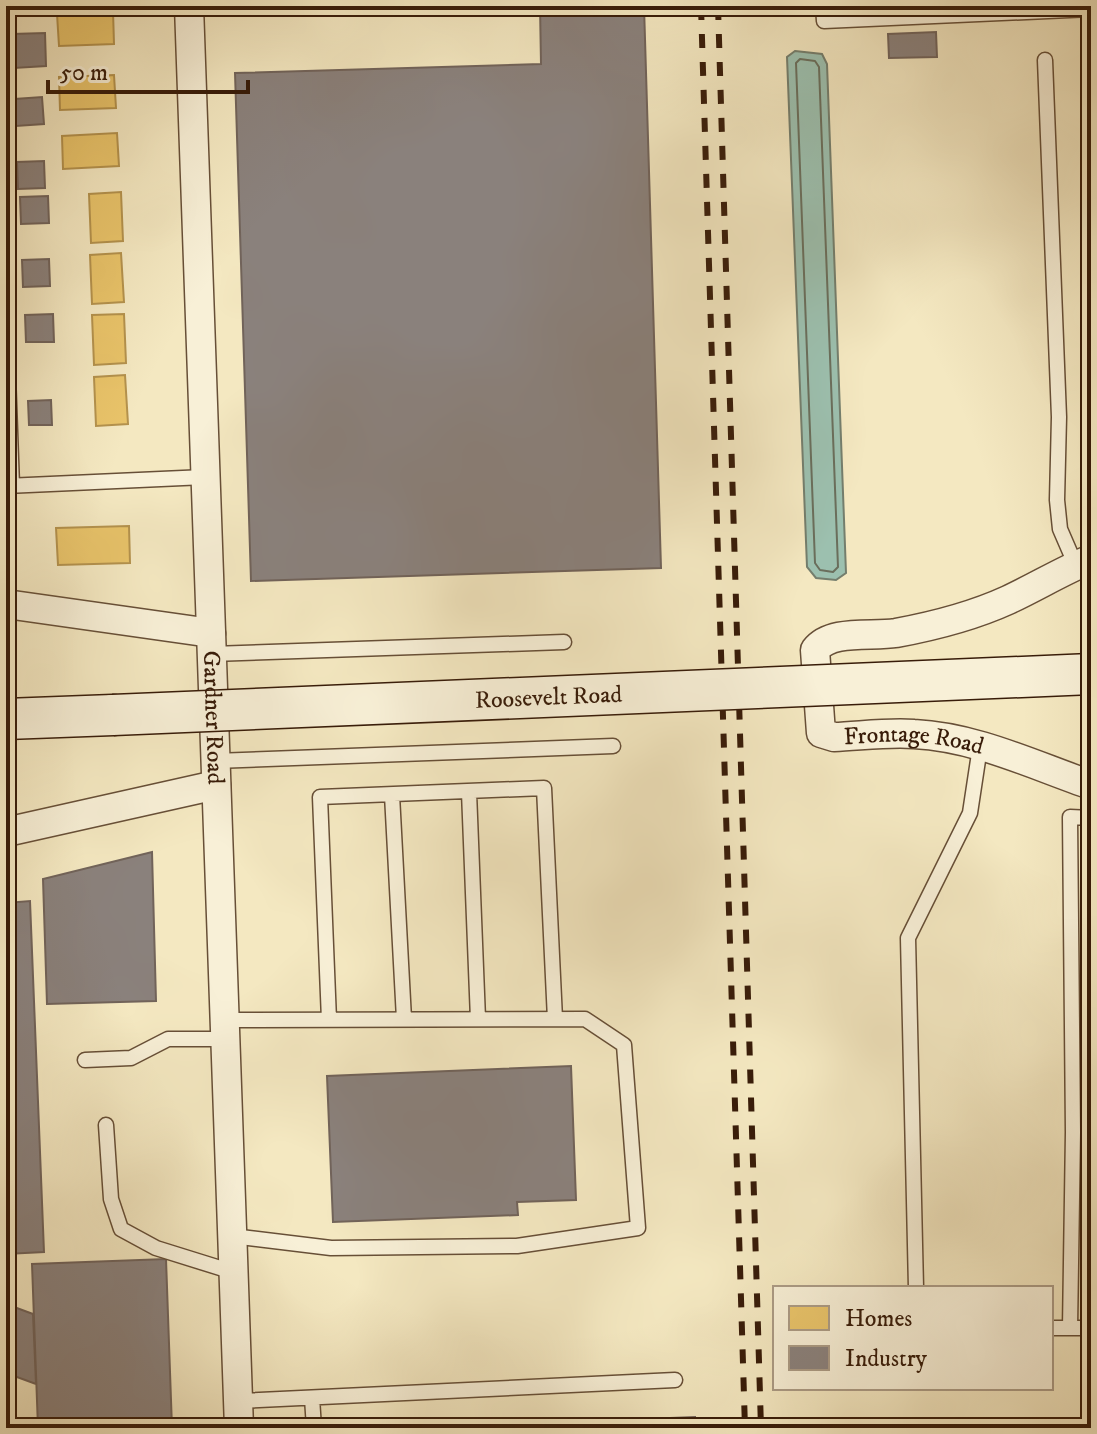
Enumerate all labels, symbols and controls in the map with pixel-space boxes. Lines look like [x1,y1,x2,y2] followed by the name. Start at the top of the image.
[48,44,248,94] scale bar
[60,58,108,88] text: 50 m
[196,650,230,785] street label: Gardner Road
[474,680,623,716] street label: Roosevelt Road
[843,719,987,762] street label: Frontage Road
[773,1286,1053,1390] legend
[845,1304,912,1334] text: Homes
[845,1344,928,1374] text: Industry

